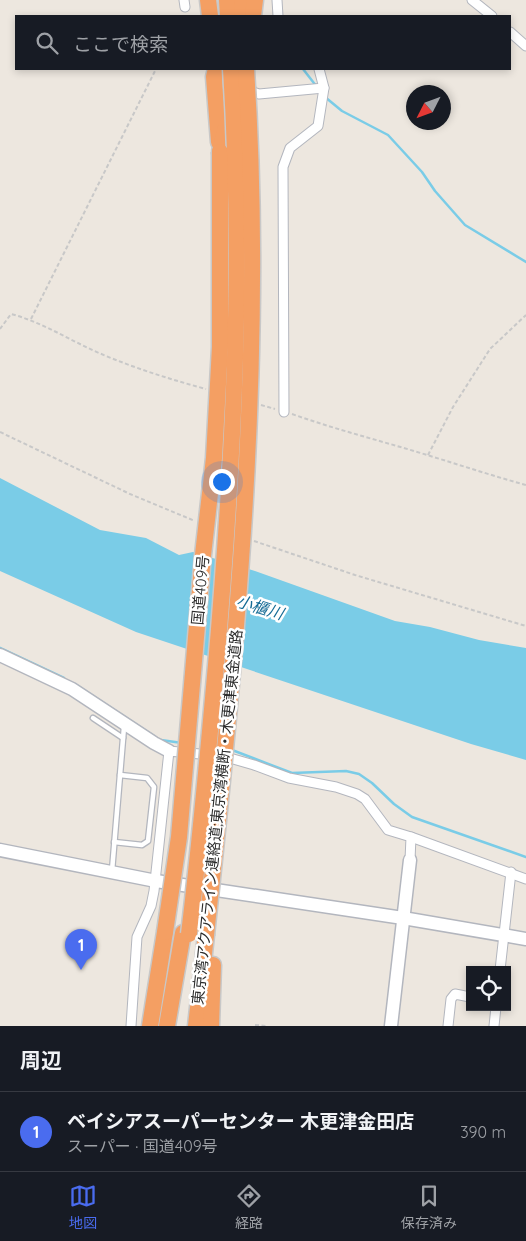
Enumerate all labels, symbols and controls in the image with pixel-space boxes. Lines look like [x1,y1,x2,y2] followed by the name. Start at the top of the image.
[15,15,511,70] search box
[33,29,61,57] icon: search
[73,32,168,56] text: ここで検索
[406,85,451,130] north arrow
[209,469,235,495] your location
[187,554,213,626] street label: 国道409号
[234,590,288,624] water label: 小櫃川
[188,628,246,1006] street label: 東京湾アクアライン連絡道;東京湾横断・木更津東金道路
[65,929,97,970] pin: 1
[466,966,511,1011] map controls
[466,966,511,1011] button: locate
[20,1047,62,1073] text: 周辺
[67,1109,414,1133] text: ベイシアスーパーセンター 木更津金田店
[33,1122,39,1142] text: 1
[460,1122,506,1142] text: 390 m
[67,1136,218,1156] text: スーパー · 国道409号
[69,1182,97,1232] tab: 地図
[235,1182,263,1232] tab: 経路
[401,1182,457,1232] tab: 保存済み

